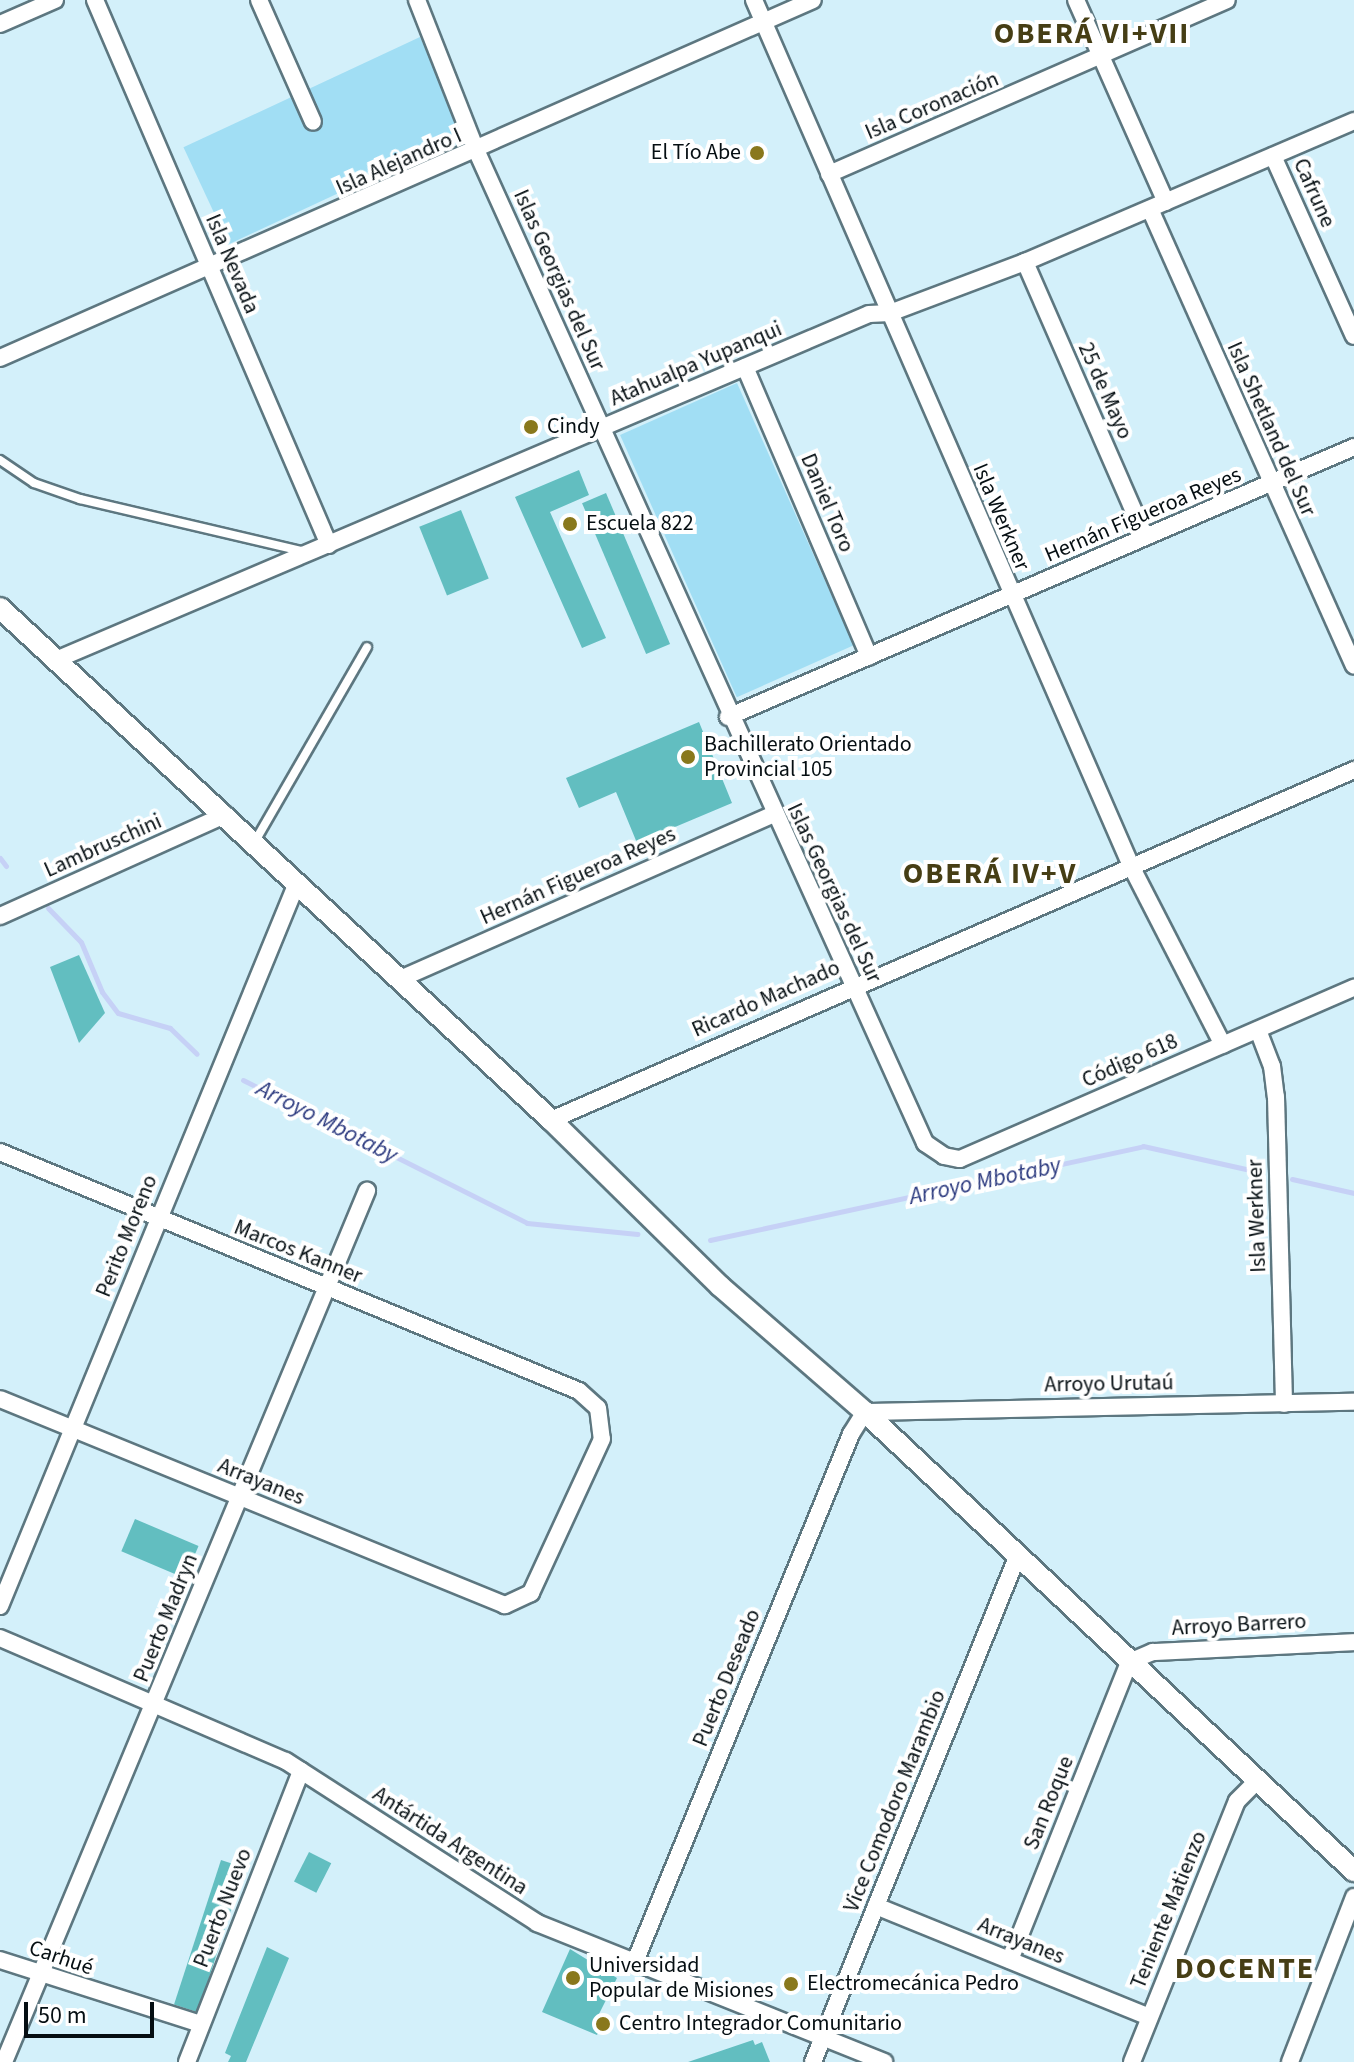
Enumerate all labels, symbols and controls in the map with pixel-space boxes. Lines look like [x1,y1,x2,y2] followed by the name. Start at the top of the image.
[994,16,1190,52] district label: OBERÁ VI+VII
[861,66,1003,146] street label: Isla Coronación
[332,123,466,201] street label: Isla Alejandro I
[651,140,741,166] place label: El Tío Abe
[748,144,766,162] marker: El Tío Abe
[1287,154,1341,232] street label: Cafrune
[507,186,611,374] street label: Islas Georgias del Sur
[199,210,265,318] street label: Isla Nevada
[606,316,786,412] street label: Atahualpa Yupanqui
[1221,338,1321,520] street label: Isla Shetland del Sur
[1072,339,1138,443] street label: 25 de Mayo
[547,414,599,440] place label: Cindy
[522,418,540,436] marker: Cindy
[794,450,860,556] street label: Daniel Toro
[967,460,1035,574] street label: Isla Werkner
[1041,462,1245,568] street label: Hernán Figueroa Reyes
[586,511,694,537] place label: Escuela 822
[561,515,579,533] marker: Escuela 822
[704,731,912,782] place label: Bachillerato Orientado Provincial 105
[679,748,697,766] marker: Bachillerato Orientado Provincial 105
[781,799,887,987] street label: Islas Georgias del Sur
[40,808,166,884] street label: Lambruschini
[476,821,680,931] street label: Hernán Figueroa Reyes
[903,856,1077,892] district label: OBERÁ IV+V
[688,955,844,1043] street label: Ricardo Machado
[1078,1028,1182,1094] street label: Código 618
[252,1074,402,1170] water label: Arroyo Mbotaby
[907,1151,1063,1211] water label: Arroyo Mbotaby
[1242,1159,1272,1273] street label: Isla Werkner
[90,1171,164,1301] street label: Perito Moreno
[230,1214,366,1290] street label: Marcos Kanner
[1044,1370,1174,1398] street label: Arroyo Urutaú
[214,1453,308,1511] street label: Arrayanes
[128,1550,204,1686] street label: Puerto Madryn
[687,1605,767,1751] street label: Puerto Deseado
[1171,1608,1307,1642] street label: Arroyo Barrero
[838,1686,952,1916] street label: Vice Comodoro Marambio
[1018,1752,1080,1854] street label: San Roque
[368,1781,532,1901] street label: Antártida Argentina
[1125,1827,1213,1993] street label: Teniente Matienzo
[188,1845,258,1971] street label: Puerto Nuevo
[974,1912,1068,1970] street label: Arrayanes
[25,1935,97,1981] street label: Carhué
[1175,1951,1315,1987] district label: DOCENTE
[589,1952,773,2004] place label: Universidad Popular de Misiones
[564,1969,582,1987] marker: Universidad Popular de Misiones
[807,1971,1019,1997] place label: Electromecánica Pedro
[782,1975,800,1993] marker: Electromecánica Pedro
[28,1986,158,2036] scale bar
[38,1998,87,2033] text: 50 m
[619,2011,902,2037] place label: Centro Integrador Comunitario
[594,2015,612,2033] marker: Centro Integrador Comunitario

